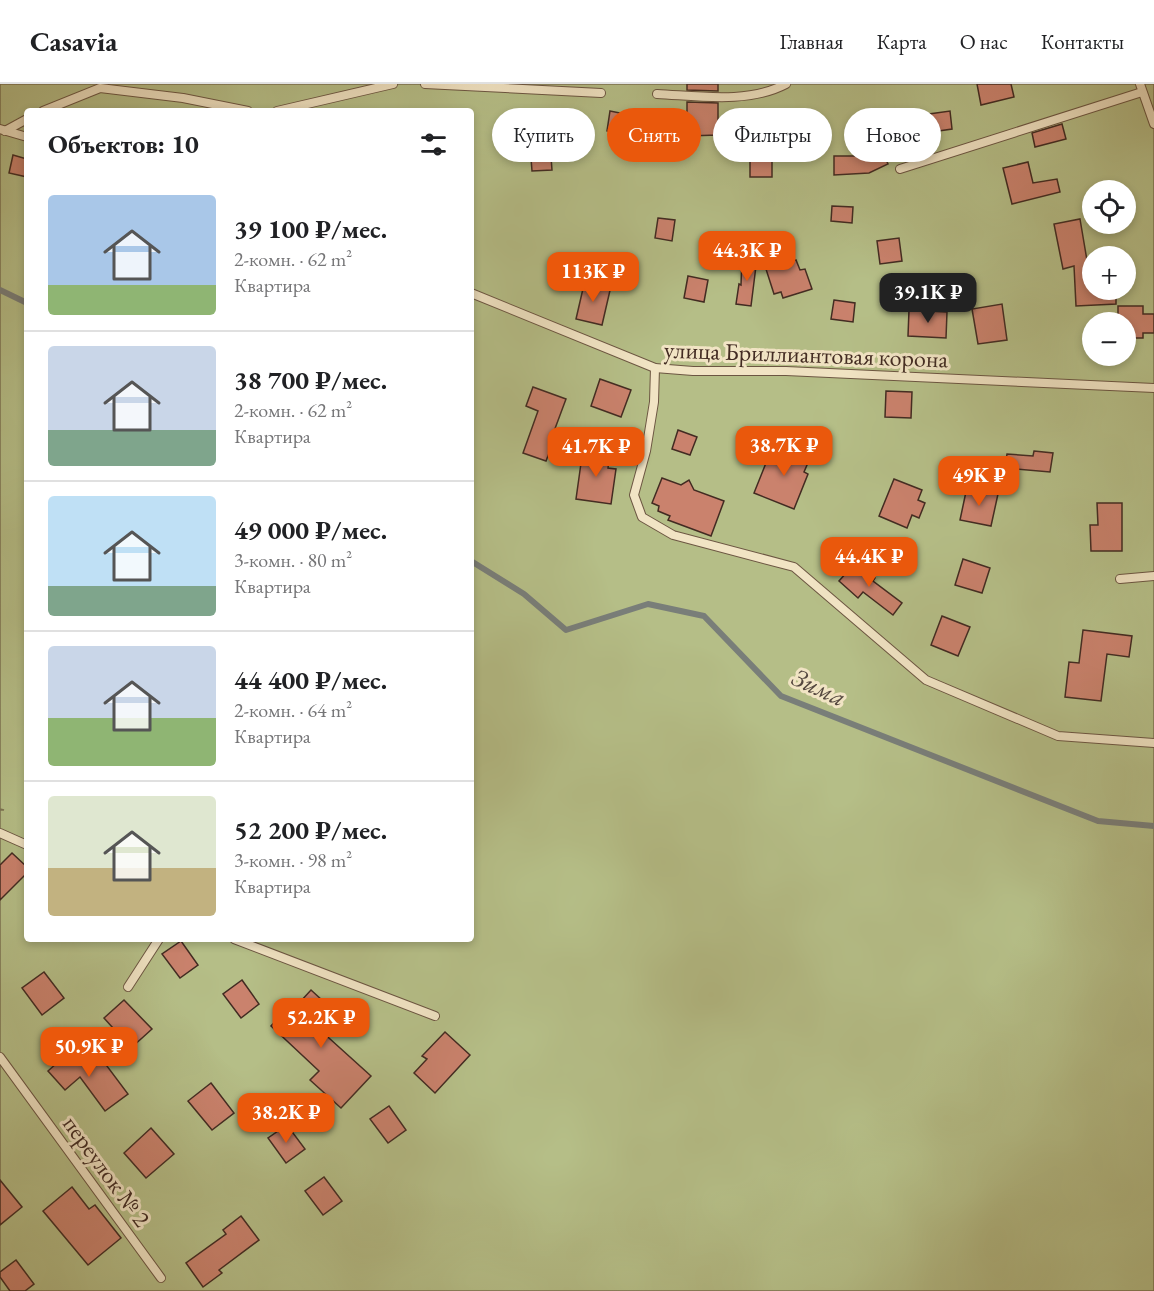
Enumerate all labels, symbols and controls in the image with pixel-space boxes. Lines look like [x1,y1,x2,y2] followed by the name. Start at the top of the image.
[30,23,118,59] text: Casavia
[779,28,843,55] text: Главная
[876,28,927,55] text: Карта
[960,28,1008,55] text: О нас
[1041,28,1124,55] text: Контакты
[492,108,595,162] chip: Купить
[607,108,701,162] chip: Снять
[713,108,832,162] chip: Фильтры
[844,108,941,162] chip: Новое
[48,127,199,161] text: Объектов: 10
[417,128,450,161] icon: filters
[1082,180,1136,366] map controls
[1082,180,1136,234] button: locate
[234,212,387,246] text: 39 100 ₽/мес.
[96,219,168,291] icon: home
[692,231,802,282] pin: 44.3K ₽
[713,237,781,263] text: 44.3K ₽
[234,246,352,272] text: 2-комн. · 62 m²
[1082,246,1136,300] button: +
[544,252,642,303] pin: 113K ₽
[561,258,625,284] text: 113K ₽
[234,272,311,298] text: Квартира
[873,273,983,324] pin: 39.1K ₽
[894,279,962,305] text: 39.1K ₽
[1082,312,1136,366] button: −
[663,334,949,374] street label: улица Бриллиантовая корона
[234,363,387,397] text: 38 700 ₽/мес.
[96,370,168,442] icon: home
[234,397,352,423] text: 2-комн. · 62 m²
[234,423,311,449] text: Квартира
[729,426,839,477] pin: 38.7K ₽
[541,427,651,478] pin: 41.7K ₽
[750,432,818,458] text: 38.7K ₽
[562,433,630,459] text: 41.7K ₽
[937,456,1021,507] pin: 49K ₽
[952,462,1006,488] text: 49K ₽
[234,513,387,547] text: 49 000 ₽/мес.
[96,520,168,592] icon: home
[814,537,924,588] pin: 44.4K ₽
[835,543,903,569] text: 44.4K ₽
[234,547,352,573] text: 3-комн. · 80 m²
[234,573,311,599] text: Квартира
[786,660,852,714] water label: Зима
[234,663,387,697] text: 44 400 ₽/мес.
[96,670,168,742] icon: home
[234,697,352,723] text: 2-комн. · 64 m²
[234,723,311,749] text: Квартира
[234,813,387,847] text: 52 200 ₽/мес.
[96,820,168,892] icon: home
[234,847,352,873] text: 3-комн. · 98 m²
[234,873,311,899] text: Квартира
[266,998,376,1049] pin: 52.2K ₽
[287,1004,355,1030] text: 52.2K ₽
[34,1027,144,1078] pin: 50.9K ₽
[55,1033,123,1059] text: 50.9K ₽
[231,1093,341,1144] pin: 38.2K ₽
[252,1099,320,1125] text: 38.2K ₽
[56,1109,158,1233] street label: переулок № 2

